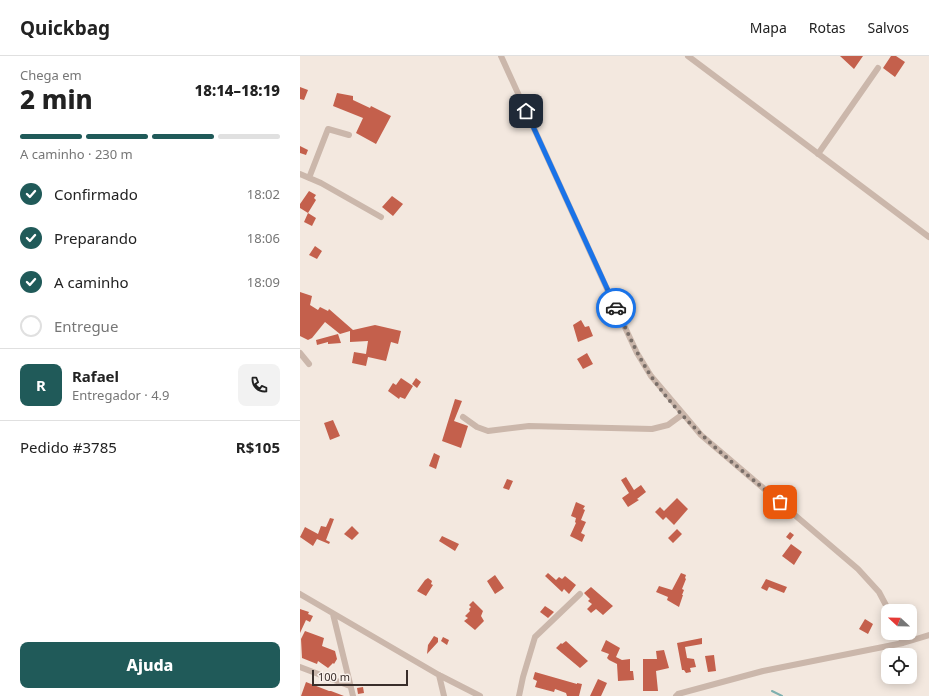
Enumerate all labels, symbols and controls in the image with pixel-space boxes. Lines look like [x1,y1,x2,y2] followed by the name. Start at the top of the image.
[20,15,110,41] text: Quickbag
[750,18,787,37] text: Mapa
[809,18,846,37] text: Rotas
[868,18,909,37] text: Salvos
[20,66,82,84] text: Chega em
[195,80,280,100] text: 18:14–18:19
[20,81,93,117] text: 2 min
[509,94,543,128] pin
[515,100,537,122] icon: home
[20,145,133,163] text: A caminho · 230 m
[20,183,42,205] icon: check
[54,184,138,204] text: Confirmado
[247,185,280,203] text: 18:02
[20,227,42,249] icon: check
[54,228,137,248] text: Preparando
[247,229,280,247] text: 18:06
[20,271,42,293] icon: check
[54,272,129,292] text: A caminho
[247,273,280,291] text: 18:09
[596,288,636,328] courier
[605,297,627,319] icon: car
[54,316,118,336] text: Entregue
[238,364,280,406] button: phone
[72,366,119,386] text: Rafael
[36,375,46,395] text: R
[72,386,170,404] text: Entregador · 4.9
[20,437,117,457] text: Pedido #3785
[236,437,280,457] text: R$105
[763,485,797,519] pin
[769,491,791,513] icon: bag
[881,604,917,640] north arrow
[881,604,917,684] map controls
[20,642,280,688] button: Ajuda
[881,648,917,684] button: locate
[312,668,408,687] scale bar
[318,669,350,684] text: 100 m

